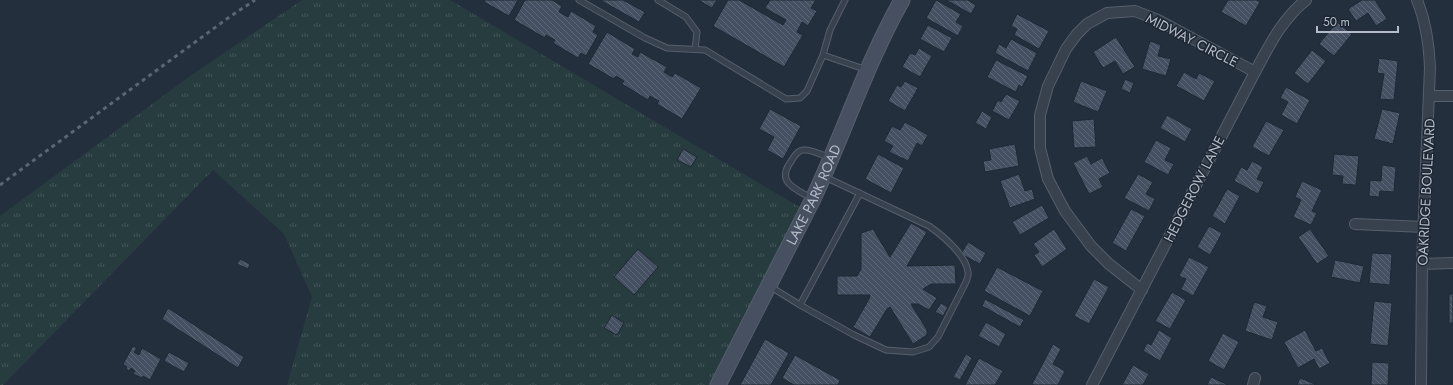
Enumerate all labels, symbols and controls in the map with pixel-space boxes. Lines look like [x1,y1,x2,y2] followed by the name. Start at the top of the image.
[1142,8,1242,72] street label: MIDWAY CIRCLE
[1317,8,1398,34] scale bar
[1323,13,1350,31] text: 50 m
[1412,118,1440,266] street label: OAKRIDGE BOULEVARD
[1159,132,1229,246] street label: HEDGEROW LANE
[781,141,846,248] street label: LAKE PARK ROAD

